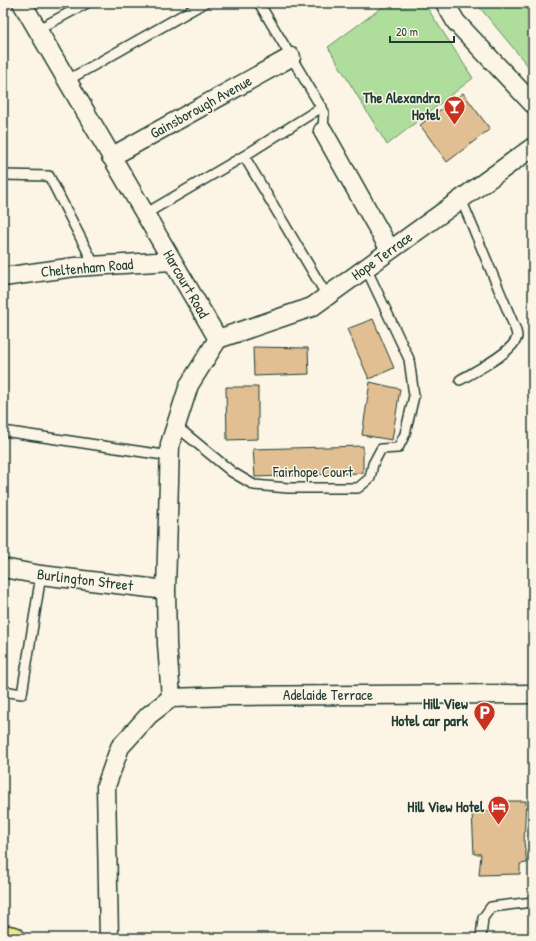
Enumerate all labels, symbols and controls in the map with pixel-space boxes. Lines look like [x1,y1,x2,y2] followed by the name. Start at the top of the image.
[390,18,454,44] scale bar
[396,23,418,40] text: 20 m
[146,70,256,143] street label: Gainsborough Avenue
[362,87,441,125] place label: The Alexandra Hotel
[442,94,468,127] bar icon: The Alexandra Hotel
[347,226,417,285] street label: Hope Terrace
[158,246,214,322] street label: Harcourt Road
[40,253,134,282] street label: Cheltenham Road
[272,461,354,482] street label: Fairhope Court
[36,563,135,596] street label: Burlington Street
[283,684,373,705] street label: Adelaide Terrace
[391,693,469,732] place label: Hill View Hotel car park
[471,700,497,733] parking icon: Hill View Hotel car park
[486,794,512,827] hotel icon: Hill View Hotel
[407,796,485,817] place label: Hill View Hotel

